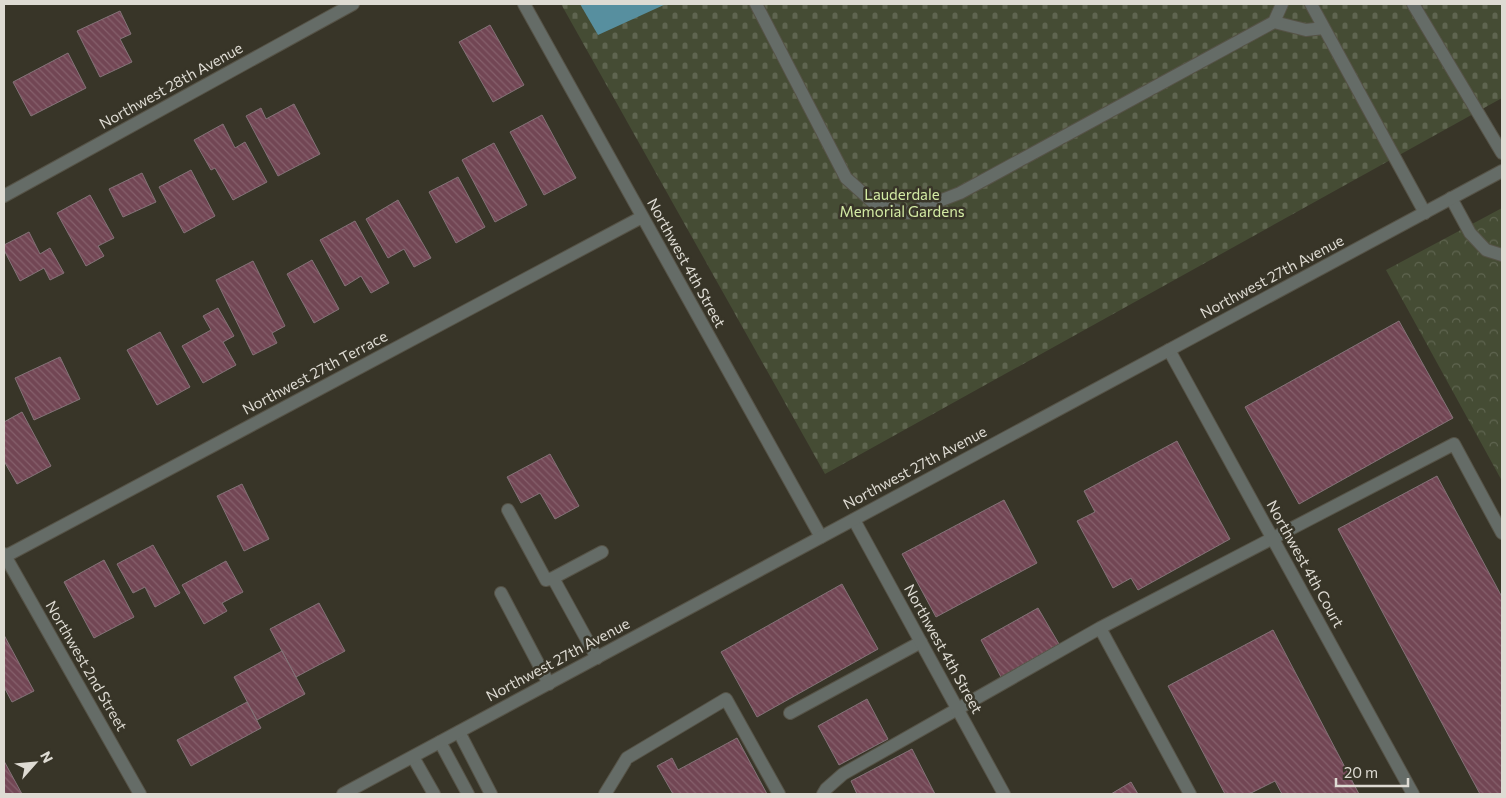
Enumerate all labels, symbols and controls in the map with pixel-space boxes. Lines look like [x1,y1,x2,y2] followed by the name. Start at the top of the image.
[96,38,245,132] street label: Northwest 28th Avenue
[839,185,965,220] park label: Lauderdale Memorial Gardens
[644,195,730,330] street label: Northwest 4th Street
[1197,231,1347,322] street label: Northwest 27th Avenue
[239,326,390,418] street label: Northwest 27th Terrace
[840,422,990,513] street label: Northwest 27th Avenue
[1263,497,1348,630] street label: Northwest 4th Court
[901,581,987,716] street label: Northwest 4th Street
[42,597,131,734] street label: Northwest 2nd Street
[483,614,633,705] street label: Northwest 27th Avenue
[10,738,60,788] north arrow
[37,748,57,765] text: N
[1336,756,1408,788] scale bar
[1344,763,1378,781] text: 20 m

